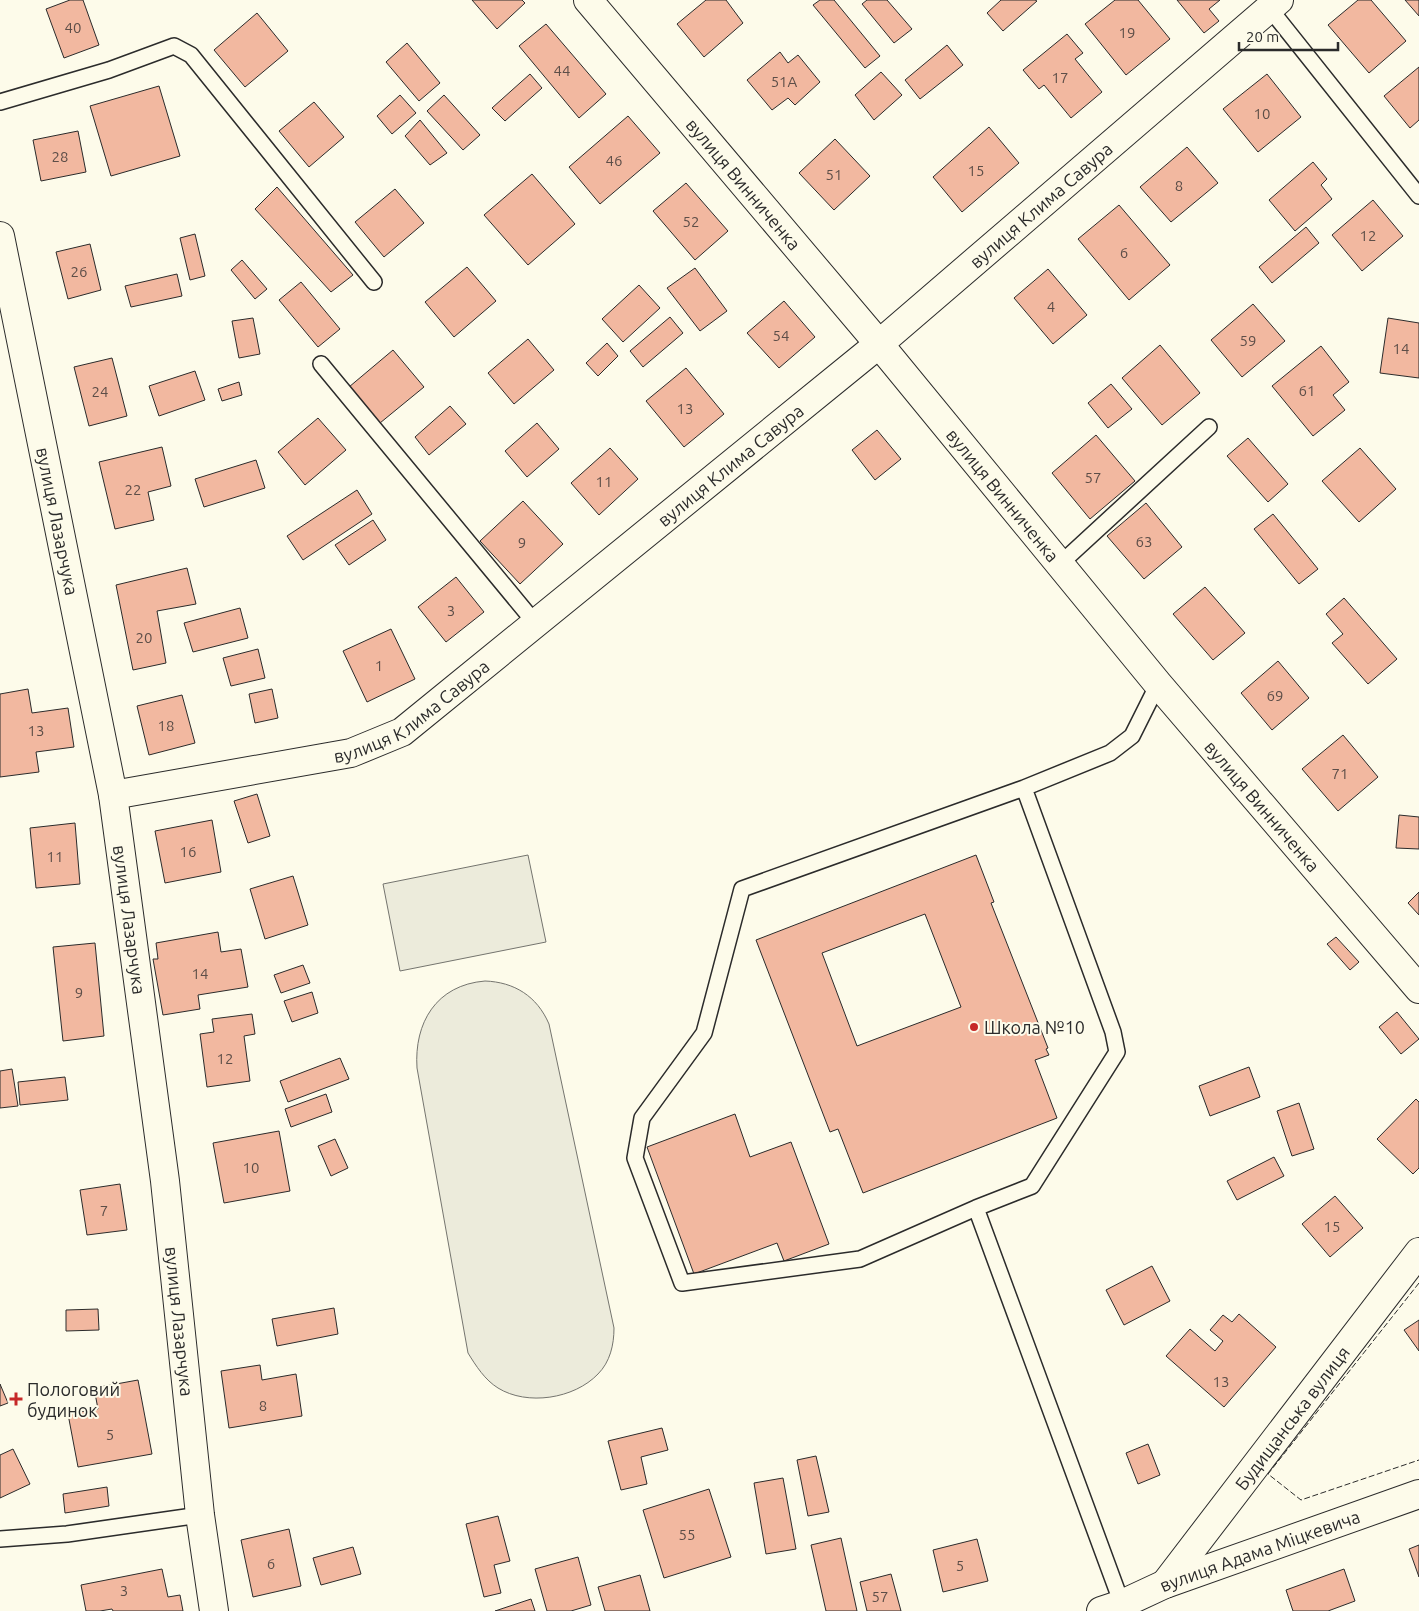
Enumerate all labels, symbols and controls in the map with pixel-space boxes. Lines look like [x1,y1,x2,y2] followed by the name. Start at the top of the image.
[65,19,81,36] house number: 40
[1239,20,1338,52] scale bar
[1119,24,1135,41] house number: 19
[1246,28,1279,45] text: 20 m
[554,62,570,79] house number: 44
[1052,69,1068,86] house number: 17
[771,73,798,90] house number: 51А
[1254,105,1270,122] house number: 10
[682,114,805,254] street label: вулиця Винниченка
[965,138,1116,272] street label: вулиця Клима Савура
[52,148,68,165] house number: 28
[606,152,622,169] house number: 46
[968,162,984,179] house number: 15
[826,166,842,183] house number: 51
[1175,177,1183,194] house number: 8
[683,213,699,230] house number: 52
[1360,227,1376,244] house number: 12
[1120,244,1128,261] house number: 6
[71,263,87,280] house number: 26
[1047,298,1055,315] house number: 4
[773,327,789,344] house number: 54
[1240,332,1256,349] house number: 59
[1393,340,1409,357] house number: 14
[1299,382,1315,399] house number: 61
[92,383,108,400] house number: 24
[654,400,807,530] street label: вулиця Клима Савура
[677,400,693,417] house number: 13
[943,425,1063,566] street label: вулиця Винниченка
[33,445,82,597] street label: вулиця Лазарчука
[1085,469,1101,486] house number: 57
[596,473,612,490] house number: 11
[125,481,141,498] house number: 22
[1136,533,1152,550] house number: 63
[518,534,526,551] house number: 9
[447,602,455,619] house number: 3
[136,629,152,646] house number: 20
[332,655,493,766] street label: вулиця Клима Савура
[375,657,383,674] house number: 1
[1267,687,1283,704] house number: 69
[158,717,174,734] house number: 18
[28,722,44,739] house number: 13
[1201,736,1324,876] street label: вулиця Винниченка
[1332,765,1348,782] house number: 71
[180,843,196,860] house number: 16
[110,844,150,996] street label: вулиця Лазарчука
[47,848,63,865] house number: 11
[192,965,208,982] house number: 14
[75,984,83,1001] house number: 9
[984,1017,1085,1037] place label: Школа №10
[968,1021,980,1033] marker: Школа №10
[217,1050,233,1067] house number: 12
[243,1159,259,1176] house number: 10
[100,1202,108,1219] house number: 7
[1324,1218,1340,1235] house number: 15
[162,1246,198,1397] street label: вулиця Лазарчука
[1231,1342,1353,1494] street label: Будищанська вулиця
[1213,1373,1229,1390] house number: 13
[27,1379,120,1420] place label: Пологовий будинок
[9,1392,23,1406] marker: Пологовий будинок
[259,1397,267,1414] house number: 8
[106,1426,114,1443] house number: 5
[1156,1506,1362,1595] street label: вулиця Адама Міцкевича
[679,1526,695,1543] house number: 55
[267,1555,275,1572] house number: 6
[956,1557,964,1574] house number: 5
[120,1582,128,1599] house number: 3
[872,1588,888,1605] house number: 57

